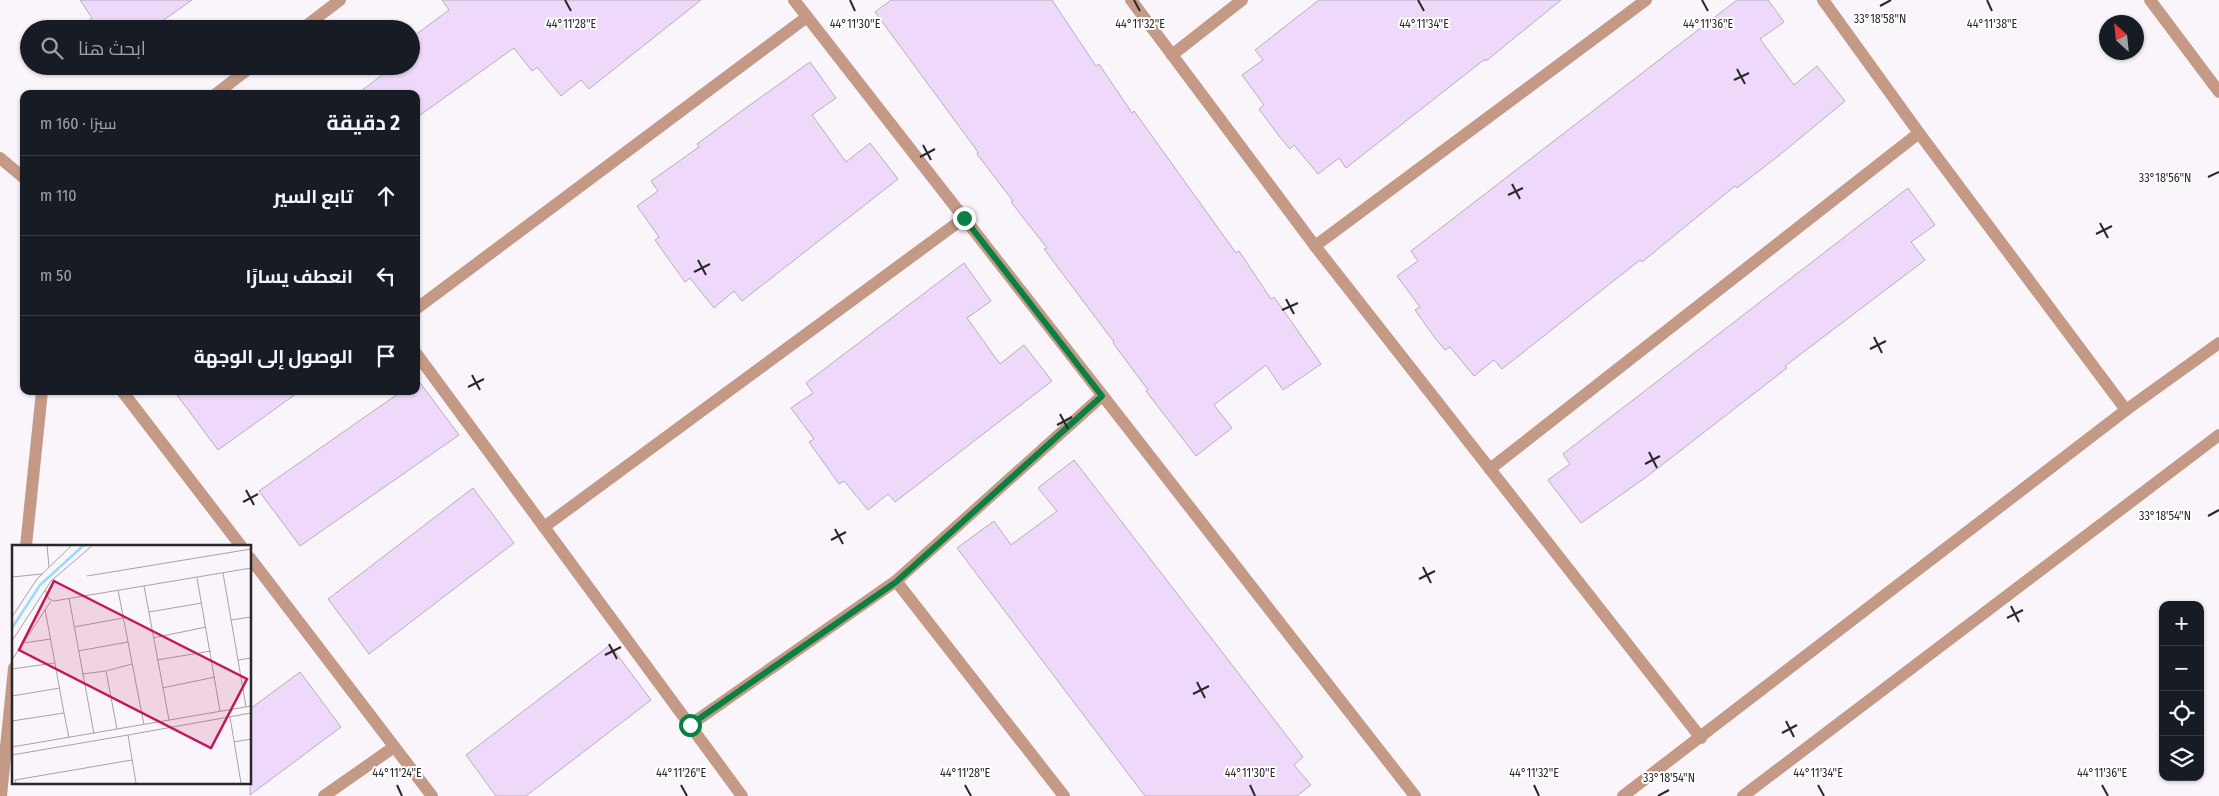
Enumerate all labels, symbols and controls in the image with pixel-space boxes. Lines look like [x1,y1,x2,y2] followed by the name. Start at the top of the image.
[1854,12,1906,26] text: 33°18'58"N
[2099,15,2144,60] north arrow
[546,17,596,31] text: 44°11'28"E
[830,17,881,31] text: 44°11'30"E
[1115,17,1165,31] text: 44°11'32"E
[1399,17,1449,31] text: 44°11'34"E
[1683,17,1733,31] text: 44°11'36"E
[1967,17,2017,31] text: 44°11'38"E
[20,20,420,75] search box
[38,34,66,62] icon: search
[78,37,146,60] text: ابحث هنا
[327,110,400,136] text: 2 دقيقة
[40,114,117,133] text: سيرًا · 160 m
[2139,171,2191,185] text: 33°18'56"N
[372,182,400,210] icon: ahead
[274,185,353,208] text: تابع السير
[40,186,77,205] text: 110 m
[953,207,976,230] route end
[372,262,400,290] icon: left
[245,265,353,288] text: انعطف يسارًا
[40,266,72,285] text: 50 m
[372,342,400,370] icon: arrive
[194,345,353,368] text: الوصول إلى الوجهة
[2139,509,2191,523] text: 33°18'54"N
[12,545,251,784] inset map
[2159,601,2204,781] map controls
[2159,601,2204,646] button: +
[2159,646,2204,691] button: −
[2159,691,2204,736] button: locate
[679,714,702,737] route start
[2159,736,2204,781] button: layers
[372,766,422,780] text: 44°11'24"E
[656,766,706,780] text: 44°11'26"E
[940,766,990,780] text: 44°11'28"E
[1225,766,1276,780] text: 44°11'30"E
[1509,766,1559,780] text: 44°11'32"E
[1793,766,1843,780] text: 44°11'34"E
[2077,766,2127,780] text: 44°11'36"E
[1643,771,1695,785] text: 33°18'54"N

